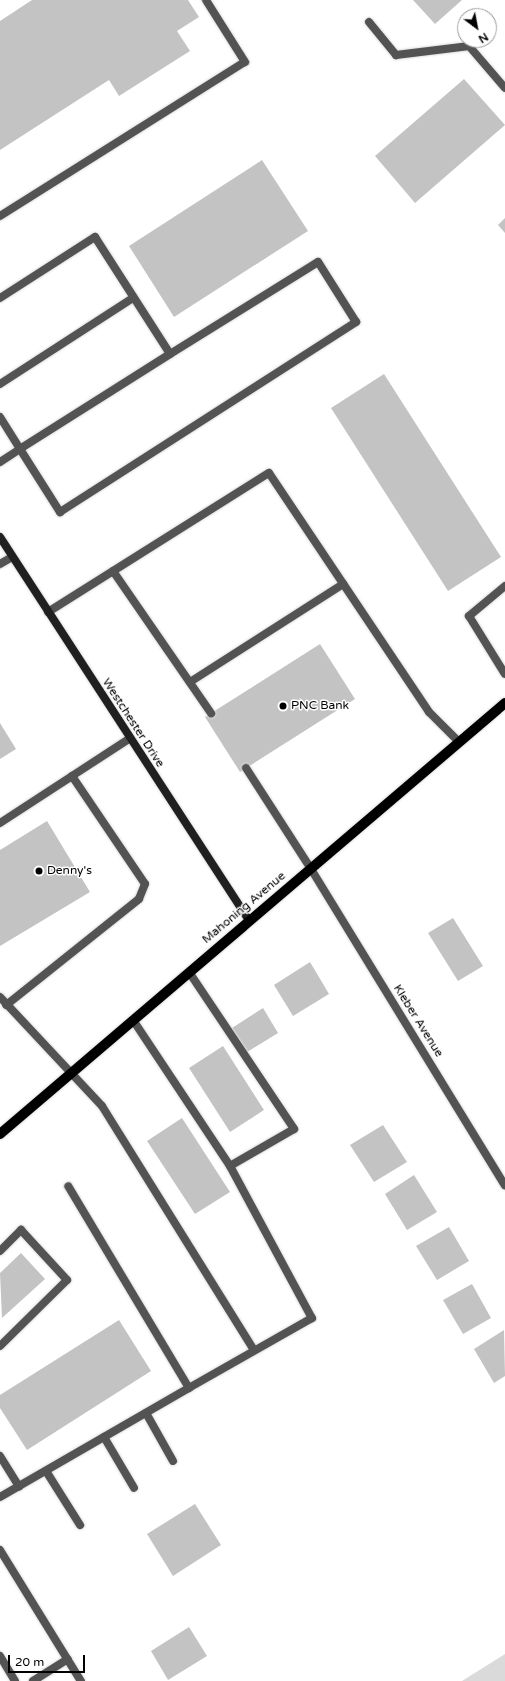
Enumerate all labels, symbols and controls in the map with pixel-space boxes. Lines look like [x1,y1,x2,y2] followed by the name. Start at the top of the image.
[457,8,497,48] north arrow
[476,30,490,46] text: N
[99,676,167,770] street label: Westchester Drive
[291,699,349,713] place label: PNC Bank
[278,701,288,711] marker: PNC Bank
[47,864,92,878] place label: Denny's
[34,866,44,876] marker: Denny's
[199,869,289,947] street label: Mahoning Avenue
[390,982,446,1060] street label: Kleber Avenue
[10,1647,87,1673] scale bar
[15,1655,44,1669] text: 20 m

